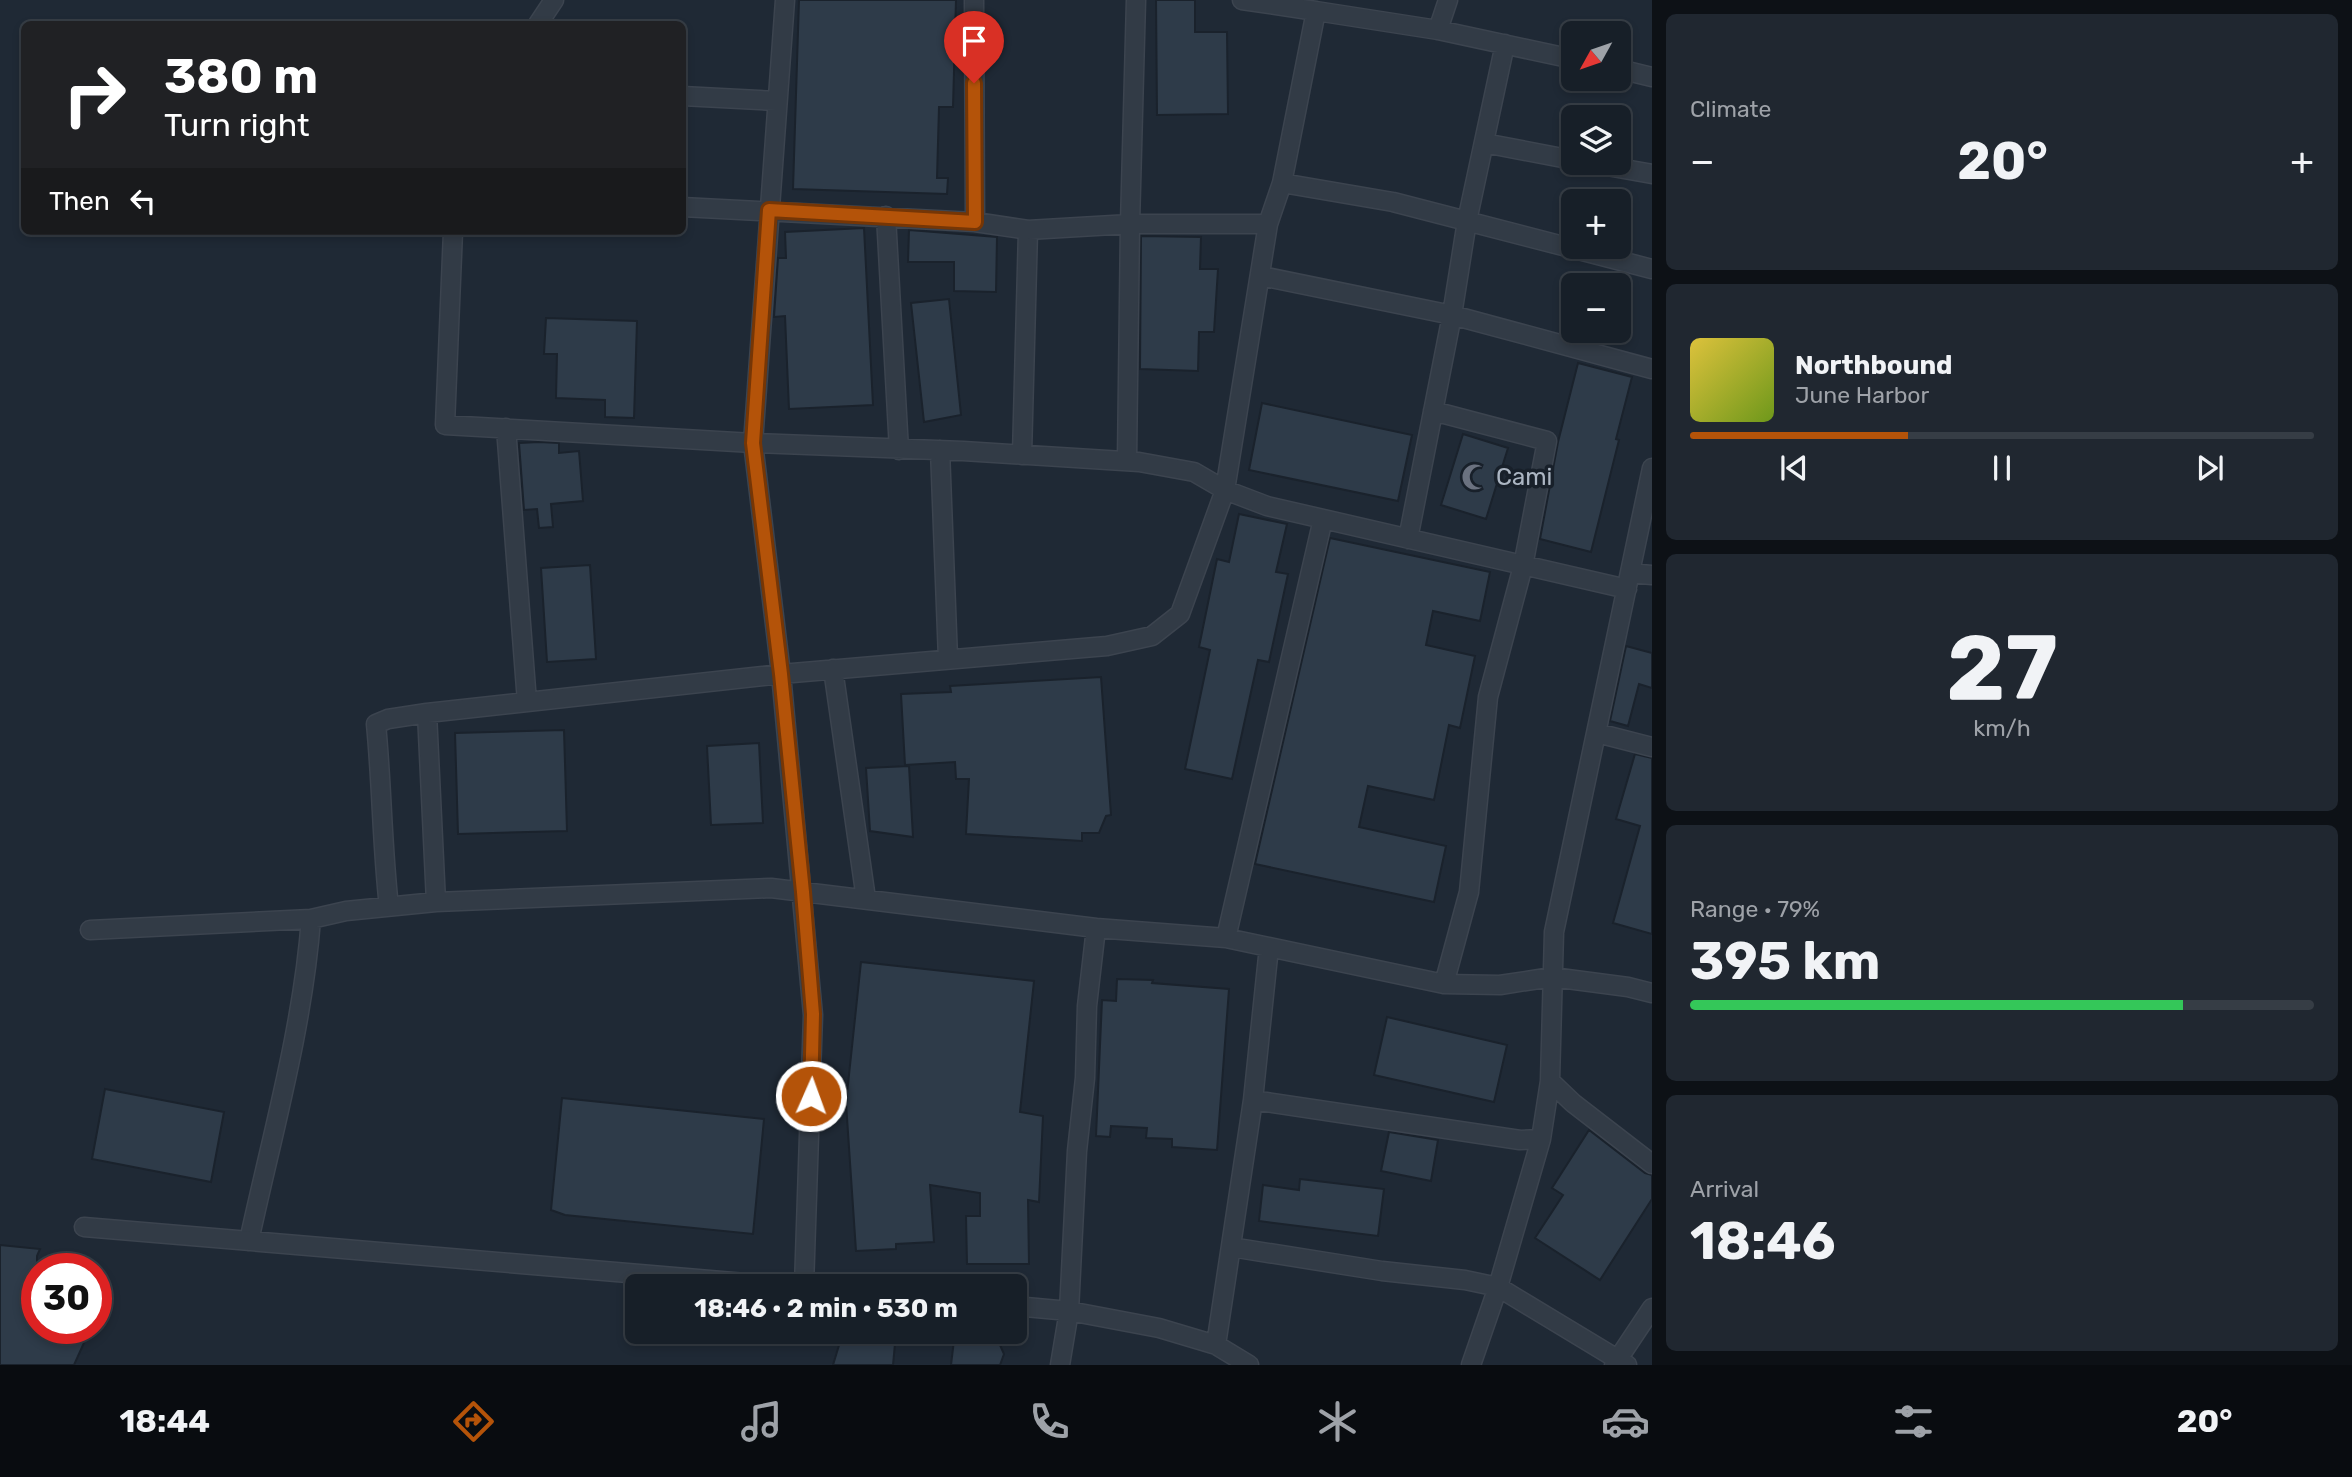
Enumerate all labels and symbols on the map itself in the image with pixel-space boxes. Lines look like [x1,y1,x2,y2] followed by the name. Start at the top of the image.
[944,11,1004,83] pin
[1561,21,1631,91] north arrow
[1460,462,1490,492] mosque icon: Cami
[1496,463,1552,491] place label: Cami
[774,1059,848,1133] position arrow
[21,1253,112,1344] speed limit sign: 30

